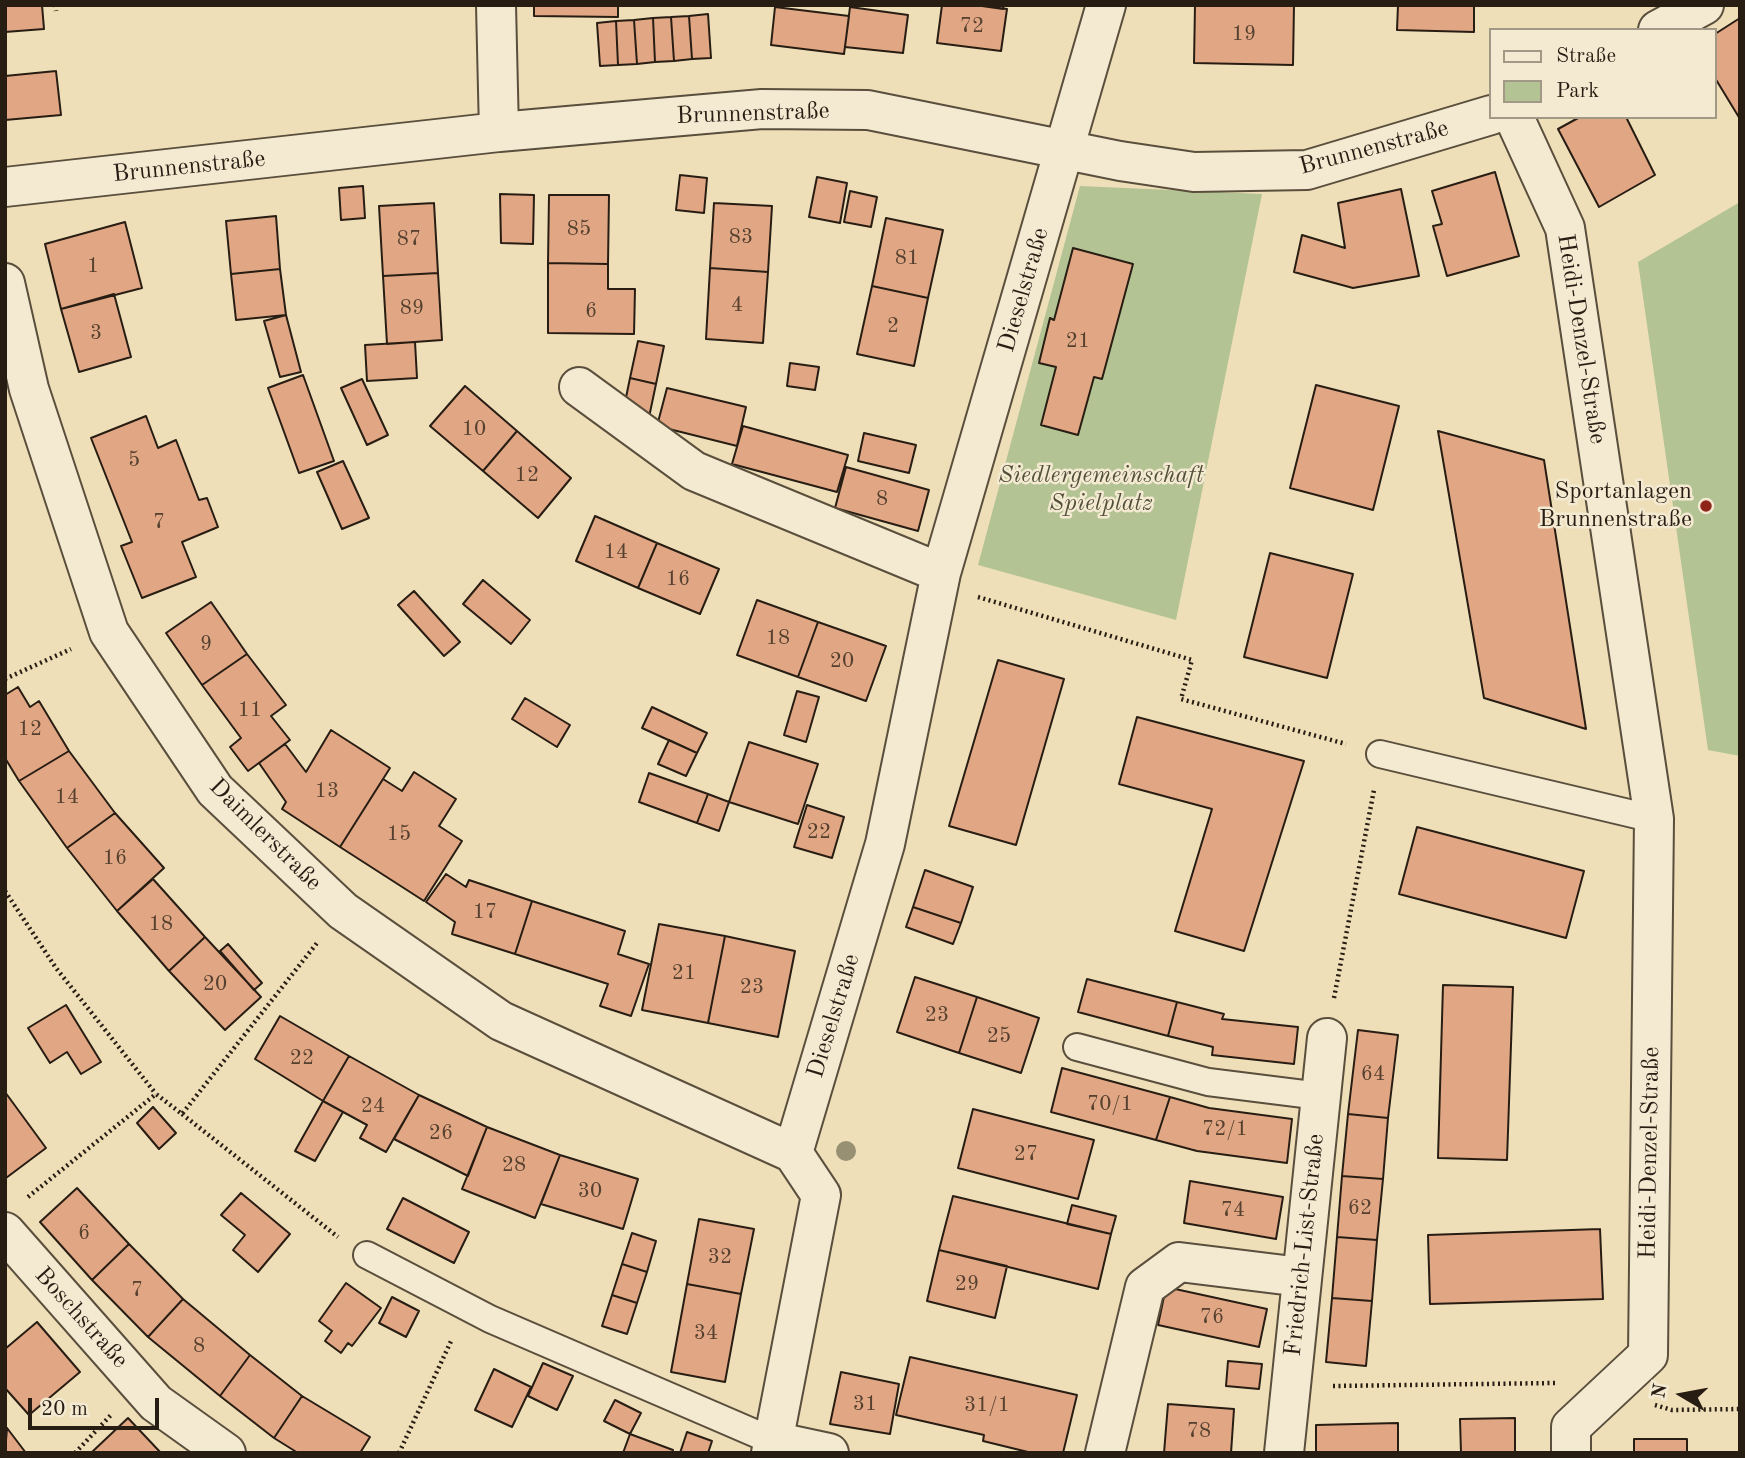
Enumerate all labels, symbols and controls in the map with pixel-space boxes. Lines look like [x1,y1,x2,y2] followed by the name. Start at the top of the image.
[960,13,984,39] house number: 72
[1232,21,1256,47] house number: 19
[1490,28,1717,119] legend
[1556,46,1616,67] text: Straße
[1556,81,1599,102] text: Park
[676,97,830,131] street label: Brunnenstraße
[1296,114,1452,182] street label: Brunnenstraße
[111,145,267,189] street label: Brunnenstraße
[567,216,591,242] house number: 85
[729,224,753,250] house number: 83
[992,224,1056,356] street label: Dieselstraße
[397,226,421,252] house number: 87
[1550,232,1612,446] street label: Heidi-Denzel-Straße
[895,245,919,271] house number: 81
[87,253,99,279] house number: 1
[731,292,743,318] house number: 4
[400,295,424,321] house number: 89
[585,298,597,324] house number: 6
[887,313,899,339] house number: 2
[90,320,102,346] house number: 3
[1066,328,1090,354] house number: 21
[462,416,486,442] house number: 10
[128,447,140,473] house number: 5
[515,462,539,488] house number: 12
[998,462,1204,518] park label: Siedlergemeinschaft Spielplatz
[1539,478,1692,534] place label: Sportanlagen Brunnenstraße
[876,486,888,512] house number: 8
[1698,498,1714,514] marker: Sportanlagen Brunnenstraße
[153,509,165,535] house number: 7
[604,539,628,565] house number: 14
[666,566,690,592] house number: 16
[766,625,790,651] house number: 18
[200,631,212,657] house number: 9
[830,648,854,674] house number: 20
[238,697,262,723] house number: 11
[18,716,42,742] house number: 12
[203,773,327,897] street label: Daimlerstraße
[315,778,339,804] house number: 13
[55,784,79,810] house number: 14
[807,819,831,845] house number: 22
[387,821,411,847] house number: 15
[103,845,127,871] house number: 16
[473,899,497,925] house number: 17
[149,911,173,937] house number: 18
[801,950,867,1082] street label: Dieselstraße
[672,960,696,986] house number: 21
[203,971,227,997] house number: 20
[740,974,764,1000] house number: 23
[925,1002,949,1028] house number: 23
[987,1023,1011,1049] house number: 25
[290,1045,314,1071] house number: 22
[1634,1046,1666,1260] street label: Heidi-Denzel-Straße
[1361,1061,1385,1087] house number: 64
[1087,1091,1133,1117] house number: 70/1
[361,1093,385,1119] house number: 24
[1202,1116,1248,1142] house number: 72/1
[429,1120,453,1146] house number: 26
[1279,1132,1331,1358] street label: Friedrich-List-Straße
[1014,1141,1038,1167] house number: 27
[502,1152,526,1178] house number: 28
[578,1178,602,1204] house number: 30
[1348,1195,1372,1221] house number: 62
[1221,1197,1245,1223] house number: 74
[78,1220,90,1246] house number: 6
[708,1244,732,1270] house number: 32
[28,1261,134,1375] street label: Boschstraße
[955,1271,979,1297] house number: 29
[131,1277,143,1303] house number: 7
[1200,1304,1224,1330] house number: 76
[694,1320,718,1346] house number: 34
[193,1333,205,1359] house number: 8
[1647,1360,1717,1430] north arrow
[1650,1382,1671,1400] text: N
[32,1384,163,1428] scale bar
[853,1391,877,1417] house number: 31
[964,1392,1010,1418] house number: 31/1
[41,1399,88,1420] text: 20 m
[1187,1418,1211,1444] house number: 78

